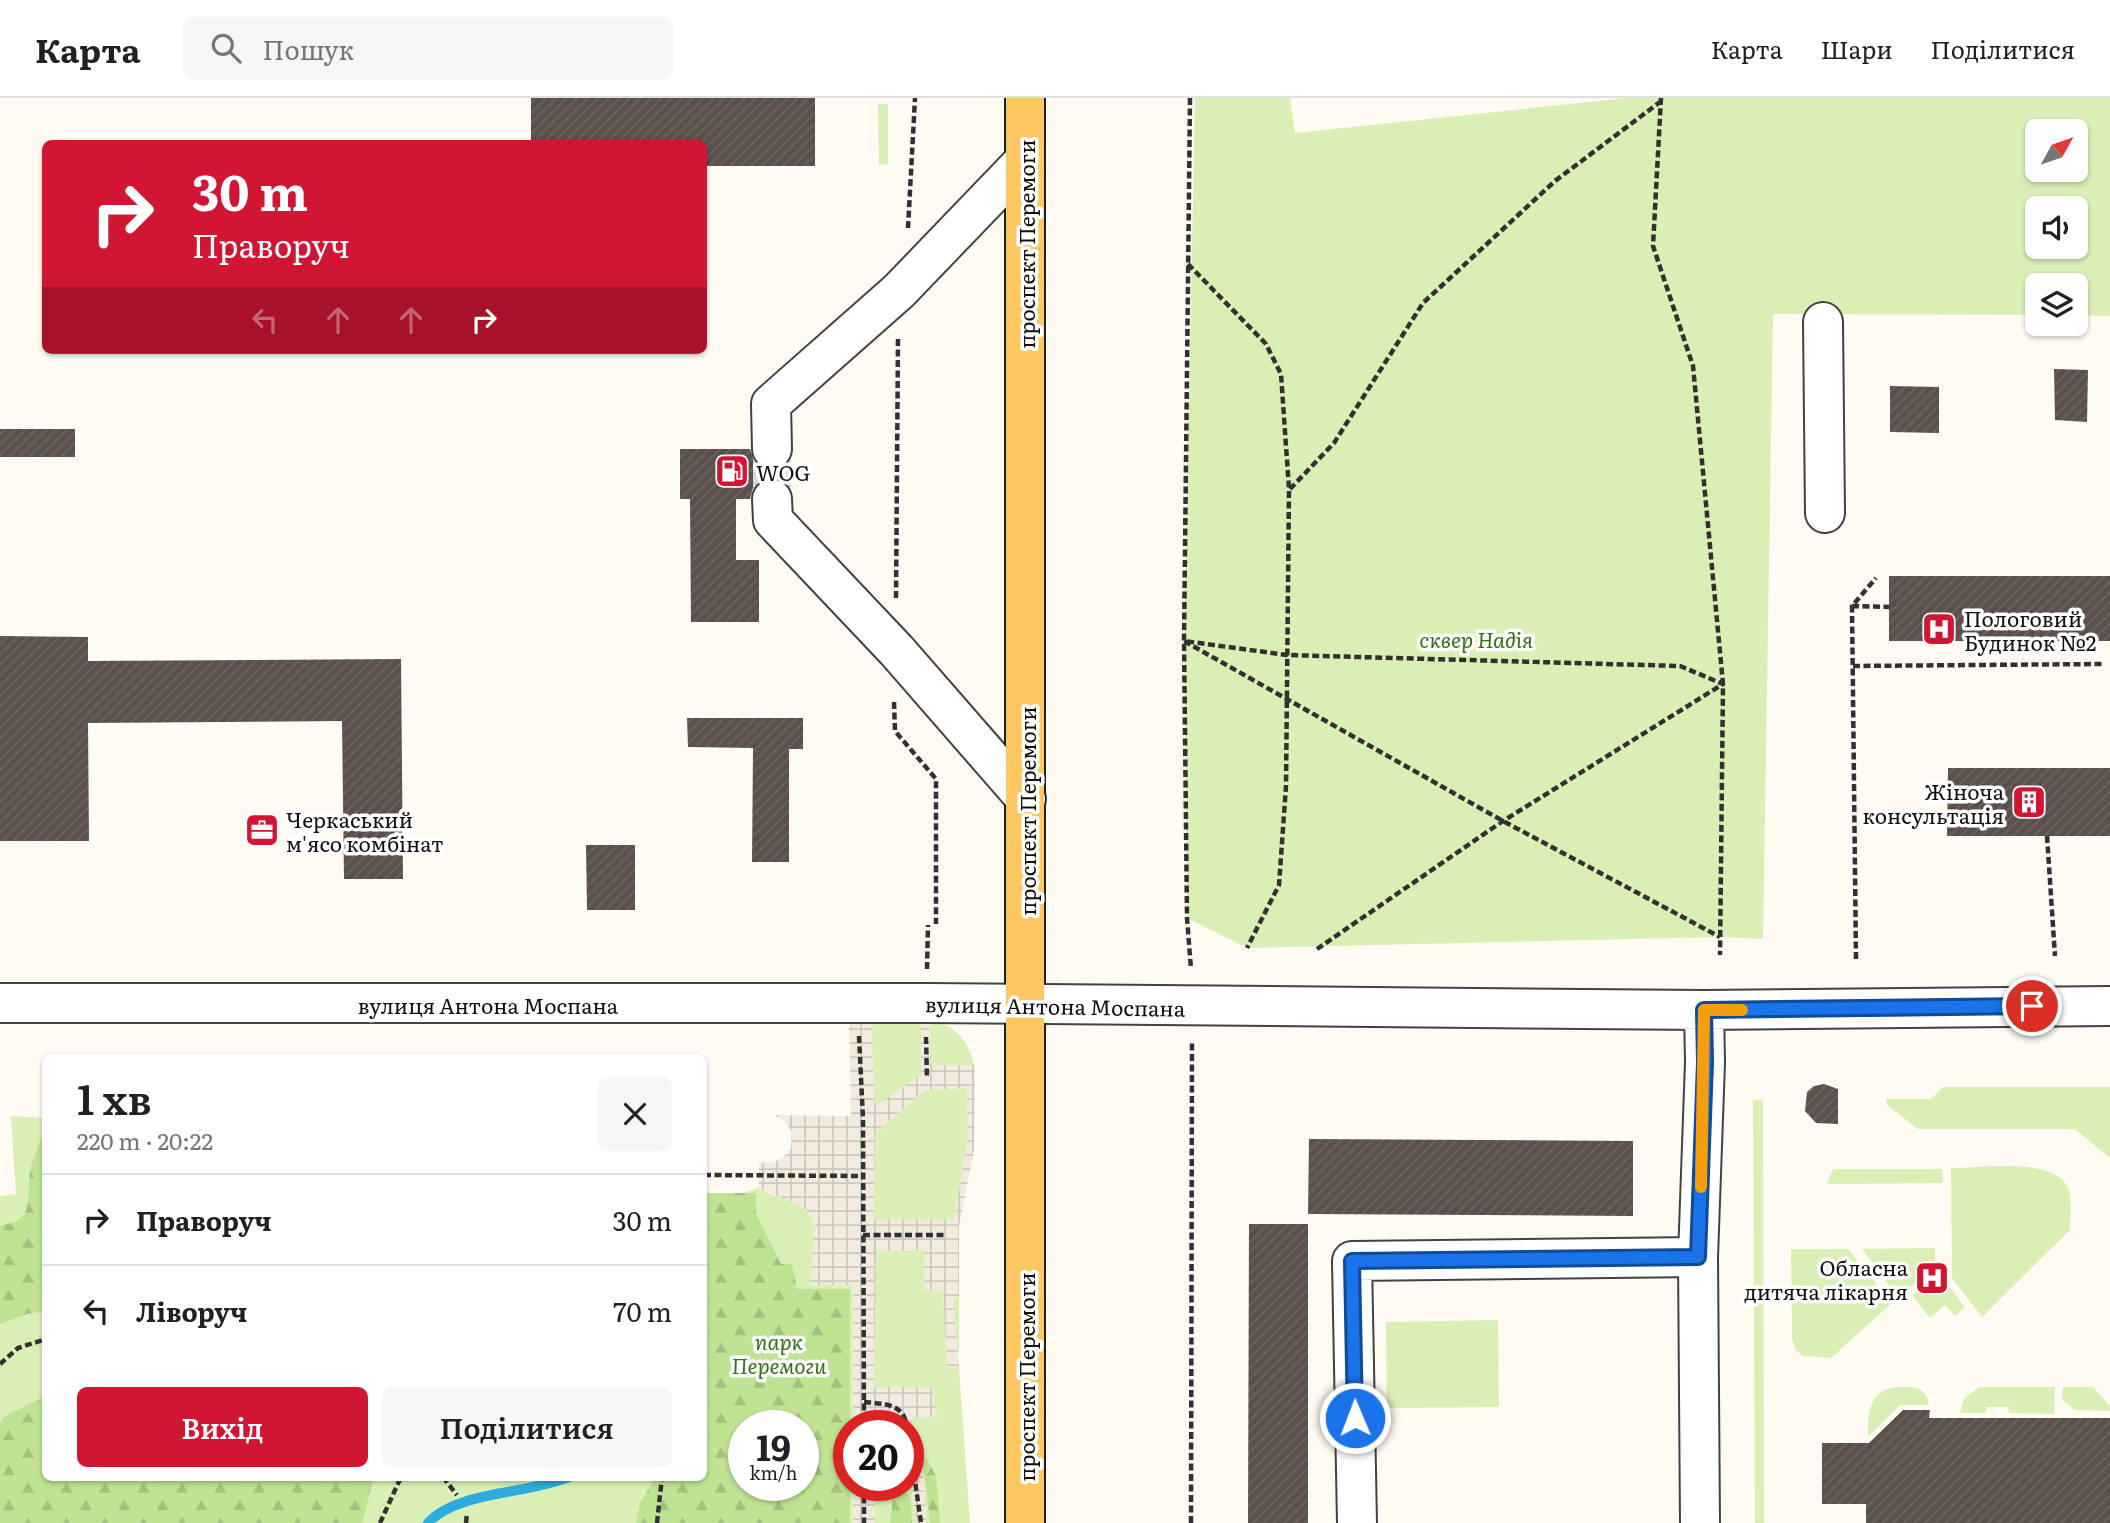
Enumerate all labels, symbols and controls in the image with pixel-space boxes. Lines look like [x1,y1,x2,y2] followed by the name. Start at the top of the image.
[183,17,673,80] search box
[35,24,141,73] text: Карта
[207,29,245,67] icon: search
[263,29,354,68] text: Пошук
[1711,31,1783,66] text: Карта
[1821,31,1893,66] text: Шари
[1931,31,2075,66] text: Поділитися
[2025,119,2088,182] north arrow
[2025,119,2088,336] map controls
[1010,139,1041,349] street label: проспект Перемоги
[192,153,308,226] text: 30 m
[77,168,168,259] icon: right
[2025,196,2088,259] button: sound
[192,220,350,268] text: Праворуч
[2025,273,2088,336] button: layers
[246,301,284,339] icon: left
[319,301,357,339] icon: ahead
[392,301,430,339] icon: ahead
[465,301,503,339] icon: right
[713,452,751,490] fuel station icon: WOG
[756,456,810,487] place label: WOG
[1964,602,2096,657] place label: Пологовий Будинок №2
[1920,610,1958,648] hospital icon: Пологовий Будинок №2
[1419,623,1533,654] park label: сквер Надія
[1011,706,1042,916] street label: проспект Перемоги
[1863,775,2005,830] place label: Жіноча консультація
[2010,783,2048,821] building icon: Жіноча консультація
[286,803,444,858] place label: Черкаський м'ясо комбінат
[243,811,281,849] office icon: Черкаський м'ясо комбінат
[2002,976,2062,1036] pin
[925,987,1186,1023] street label: вулиця Антона Моспана
[2013,987,2051,1025] icon: arrive
[358,989,619,1020] street label: вулиця Антона Моспана
[77,1066,152,1128] text: 1 хв
[598,1077,672,1151] button: close
[77,1123,213,1157] text: 220 m · 20:22
[136,1200,272,1239] text: Праворуч
[612,1200,672,1239] text: 30 m
[77,1201,115,1239] icon: right
[1744,1251,1909,1306] place label: Обласна дитяча лікарня
[1913,1259,1951,1297] hospital icon: Обласна дитяча лікарня
[1010,1272,1041,1482] street label: проспект Перемоги
[136,1291,247,1330] text: Ліворуч
[613,1291,672,1330] text: 70 m
[77,1292,115,1330] icon: left
[732,1325,827,1380] park label: парк Перемоги
[1318,1381,1392,1455] position arrow
[77,1387,368,1467] button: Вихід
[382,1387,672,1467] button: Поділитися
[833,1410,924,1501] speed limit sign: 20
[756,1420,791,1472] text: 19
[750,1459,797,1486] text: km/h

